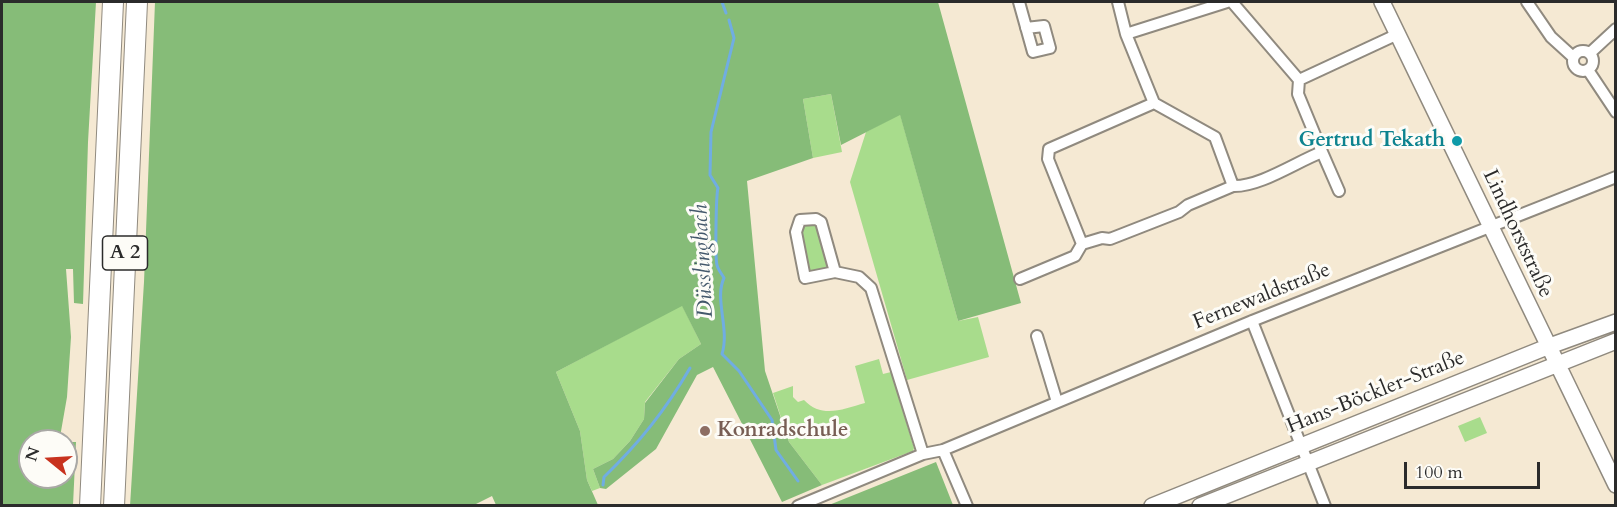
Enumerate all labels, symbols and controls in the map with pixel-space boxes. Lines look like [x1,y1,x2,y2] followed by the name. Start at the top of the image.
[1298,128,1445,154] place label: Gertrud Tekath
[1450,134,1464,148] marker: Gertrud Tekath
[1476,166,1558,302] street label: Lindhorststraße
[688,204,720,318] water label: Düsslingbach
[102,236,148,270] road number: A 2
[1190,258,1334,336] street label: Fernewaldstraße
[1284,346,1468,440] street label: Hans-Böckler-Straße
[717,418,848,444] place label: Konradschule
[698,424,712,438] marker: Konradschule
[18,429,78,489] north arrow
[20,444,45,464] text: N
[1407,450,1544,488] scale bar
[1415,460,1463,485] text: 100 m

